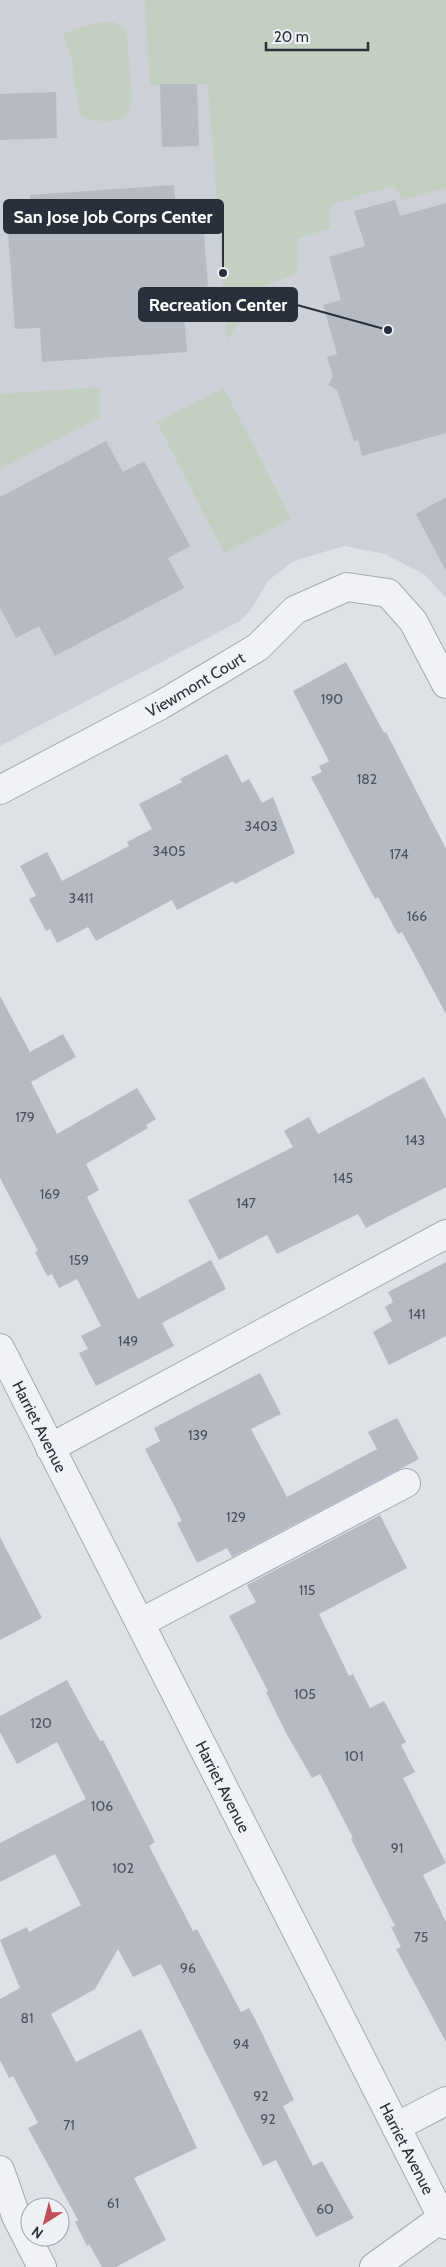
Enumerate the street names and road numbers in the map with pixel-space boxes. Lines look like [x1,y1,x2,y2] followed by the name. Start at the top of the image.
[143,648,249,721] street label: Viewmont Court
[8,1378,71,1476] street label: Harriet Avenue
[191,1738,254,1836] street label: Harriet Avenue
[375,2100,438,2198] street label: Harriet Avenue

